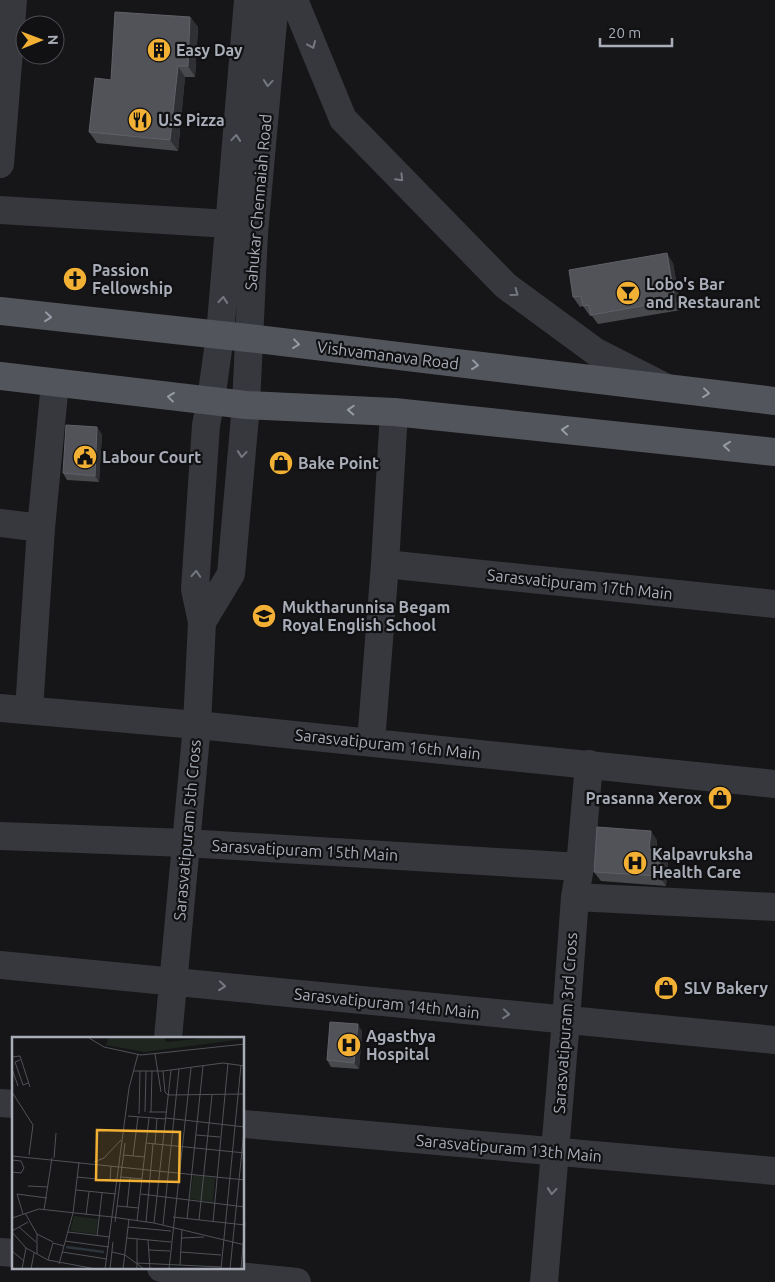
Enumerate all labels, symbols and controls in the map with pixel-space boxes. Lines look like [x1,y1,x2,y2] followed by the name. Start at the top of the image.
[15,15,65,65] north arrow
[600,15,672,47] scale bar
[608,24,641,41] text: 20 m
[45,34,61,45] text: N
[146,37,172,63] building icon: Easy Day
[306,40,317,49] one-way arrow
[176,41,243,59] place label: Easy Day
[263,80,274,88] one-way arrow
[127,107,153,133] restaurant icon: U.S Pizza
[158,111,225,129] place label: U.S Pizza
[241,113,275,291] street label: Sahukar Chennaiah Road
[230,133,241,141] one-way arrow
[394,173,403,182] one-way arrow
[92,261,173,297] place label: Passion Fellowship
[62,266,88,292] church icon: Passion Fellowship
[646,275,761,311] place label: Lobo's Bar and Restaurant
[615,280,641,306] bar icon: Lobo's Bar and Restaurant
[509,287,519,296] one-way arrow
[217,295,228,303] one-way arrow
[45,311,53,322] one-way arrow
[316,337,460,373] street label: Vishvamanava Road
[293,338,301,349] one-way arrow
[471,359,479,370] one-way arrow
[702,387,710,398] one-way arrow
[167,392,175,403] one-way arrow
[347,405,354,415] one-way arrow
[561,425,569,436] one-way arrow
[722,441,730,452] one-way arrow
[72,444,98,470] public building icon: Labour Court
[102,448,201,466] place label: Labour Court
[236,450,247,458] one-way arrow
[268,450,294,476] shop icon: Bake Point
[298,454,379,472] place label: Bake Point
[486,565,674,603] street label: Sarasvatipuram 17th Main
[191,570,202,578] one-way arrow
[282,598,450,634] place label: Muktharunnisa Begam Royal English School
[251,603,277,629] school or university icon: Muktharunnisa Begam Royal English School
[294,725,482,763] street label: Sarasvatipuram 16th Main
[170,739,204,921] street label: Sarasvatipuram 5th Cross
[707,785,733,811] shop icon: Prasanna Xerox
[585,789,702,807] place label: Prasanna Xerox
[211,836,399,864] street label: Sarasvatipuram 15th Main
[652,845,753,881] place label: Kalpavruksha Health Care
[622,850,648,876] hospital icon: Kalpavruksha Health Care
[550,932,580,1114] street label: Sarasvatipuram 3rd Cross
[653,975,679,1001] shop icon: SLV Bakery
[684,979,769,997] place label: SLV Bakery
[219,981,227,992] one-way arrow
[293,984,481,1022] street label: Sarasvatipuram 14th Main
[502,1008,510,1019] one-way arrow
[366,1027,436,1063] place label: Agasthya Hospital
[336,1032,362,1058] hospital icon: Agasthya Hospital
[12,1037,245,1270] inset map
[415,1131,603,1165] street label: Sarasvatipuram 13th Main
[546,1187,557,1195] one-way arrow

